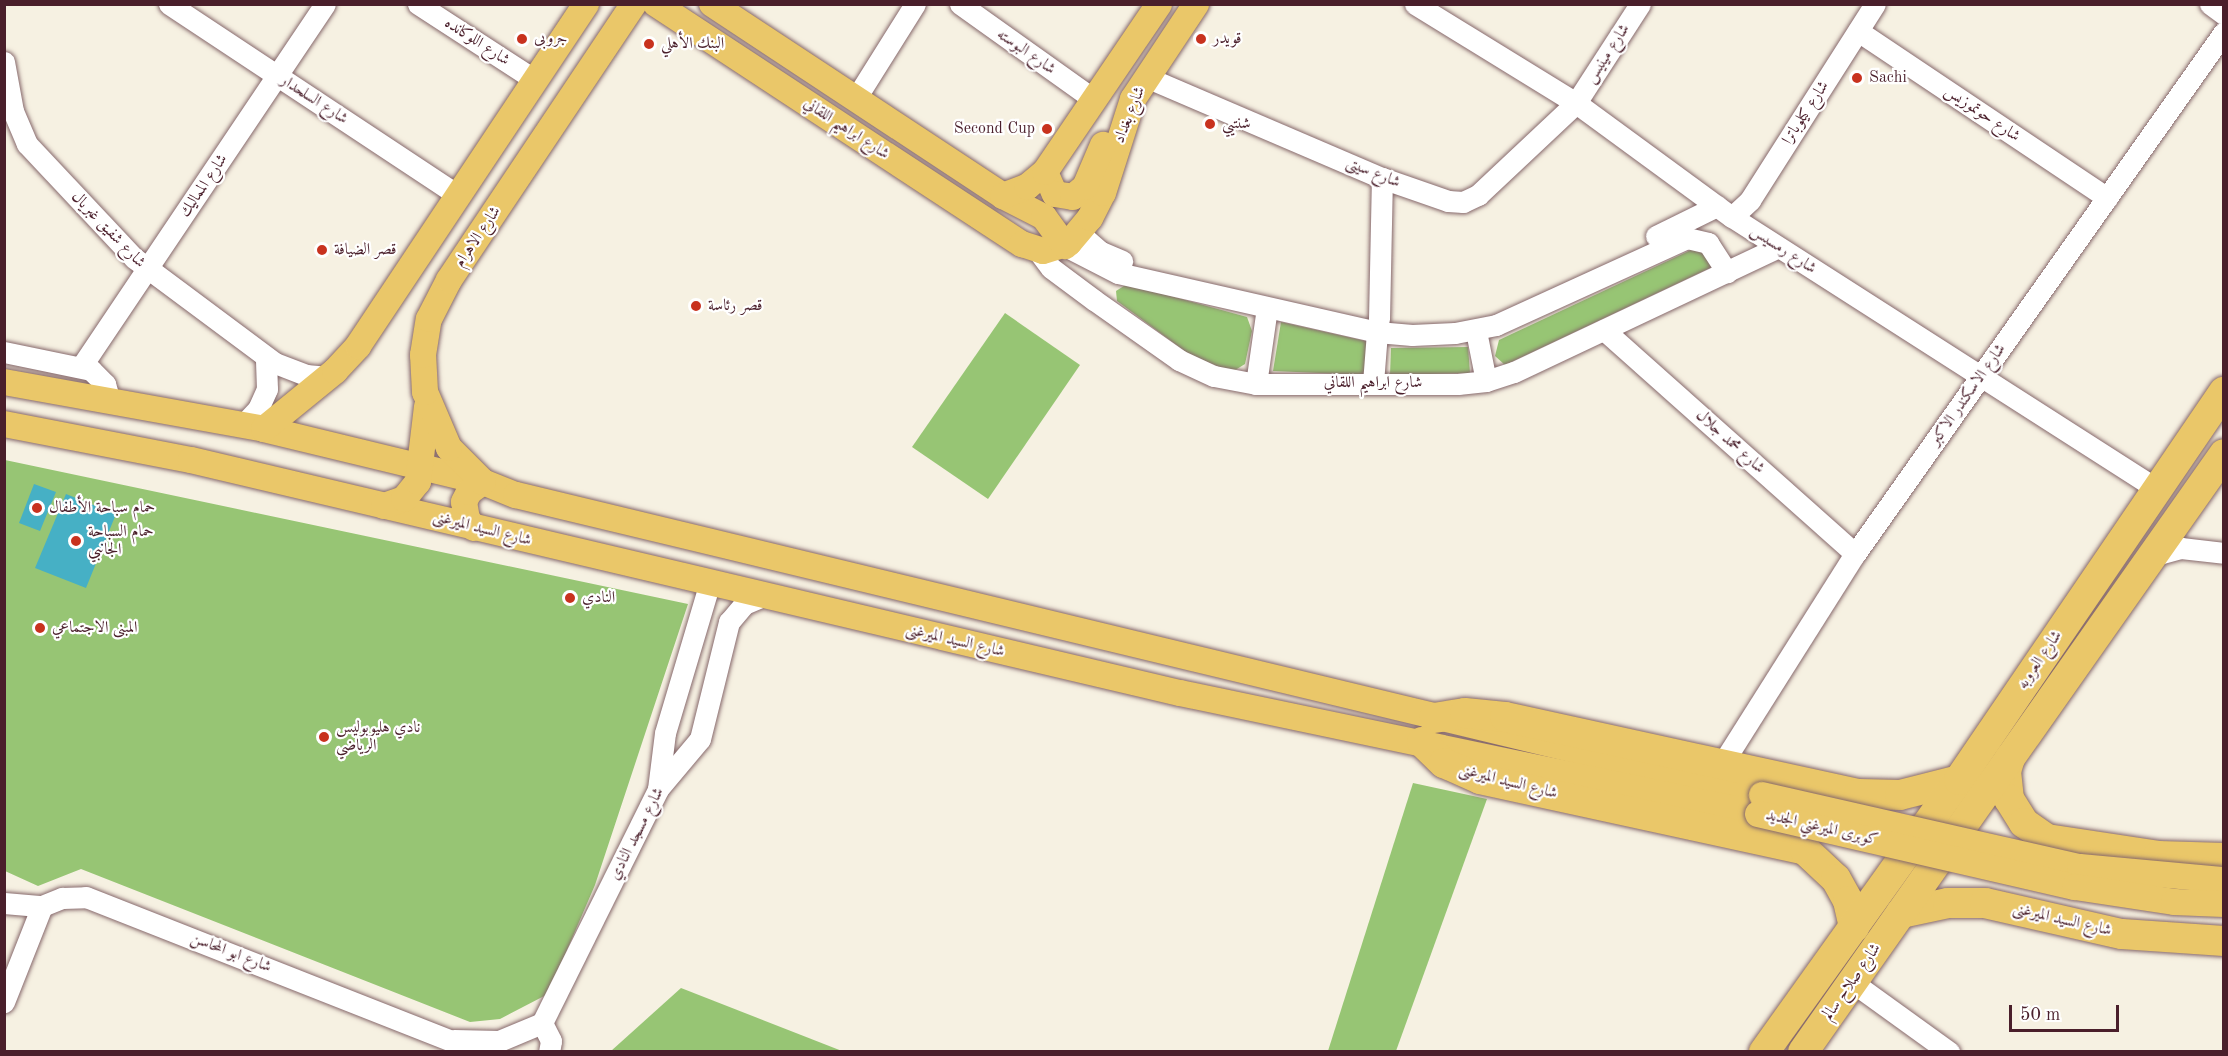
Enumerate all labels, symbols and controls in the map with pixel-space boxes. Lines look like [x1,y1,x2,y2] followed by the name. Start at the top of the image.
[441,14,513,70] street label: شارع اللوكانده
[1582,20,1634,88] street label: شارع مينيس
[993,25,1059,79] street label: شارع البوسته
[534,29,568,49] place label: جروبى
[1213,29,1241,49] place label: قويدر
[515,32,529,46] marker: جروبى
[1194,32,1208,46] marker: قويدر
[661,34,724,54] place label: البنك الأهلي
[642,37,656,51] marker: البنك الأهلي
[1869,68,1907,88] place label: Sachi
[277,71,351,129] street label: شارع السلحدار
[1850,71,1864,85] marker: Sachi
[1778,78,1834,148] street label: شارع كيلوباترا
[1940,82,2024,146] street label: شارع حوتموزيس
[1110,84,1150,146] street label: شارع بغداد
[799,94,893,164] street label: شارع ابراهيم اللقاني
[1222,114,1251,134] place label: شنتيي
[1203,117,1217,131] marker: شنتيي
[954,119,1035,139] place label: Second Cup
[1040,122,1054,136] marker: Second Cup
[176,151,232,221] street label: شارع المماليك
[1343,153,1403,193] street label: شارع سيتى
[67,188,149,272] street label: شارع شفيق غبريال
[451,203,505,271] street label: شارع الاهرام
[1746,221,1820,279] street label: شارع رمسيس
[334,240,396,260] place label: قصر الضيافة
[315,243,329,257] marker: قصر الضيافة
[708,296,762,316] place label: قصر رئاسة
[689,299,703,313] marker: قصر رئاسة
[1926,340,2010,450] street label: شارع الاسكندر الاكبر
[1324,373,1422,393] street label: شارع ابراهيم اللقاني
[1691,406,1769,478] street label: شارع محمد جلال
[49,498,155,518] place label: حمام سباحة الأطفال
[30,501,44,515] marker: حمام سباحة الأطفال
[431,507,533,551] street label: شارع السيد الميرغنى
[88,522,154,560] place label: حمام السباحة الجانبي
[69,534,83,548] marker: حمام السباحة الجانبي
[582,588,615,608] place label: النادي
[563,591,577,605] marker: النادي
[52,618,138,638] place label: المبنى الاجتماعي
[904,620,1006,662] street label: شارع السيد الميرغنى
[33,621,47,635] marker: المبنى الاجتماعي
[2013,627,2067,693] street label: شارع العروبه
[336,718,420,756] place label: نادي هليوبوليس الرياضي
[317,730,331,744] marker: نادي هليوبوليس الرياضي
[1457,760,1559,804] street label: شارع السيد الميرغنى
[605,784,669,884] street label: شارع مسجد النادي
[1764,806,1880,850] street label: كوبرى الميرغني الجديد
[2011,899,2113,941] street label: شارع السيد الميرغنى
[188,929,274,977] street label: شارع ابو المحاسن
[1819,940,1885,1024] street label: شارع صلاح سالم
[2012,993,2122,1031] scale bar
[2020,1006,2060,1024] text: 50 m

